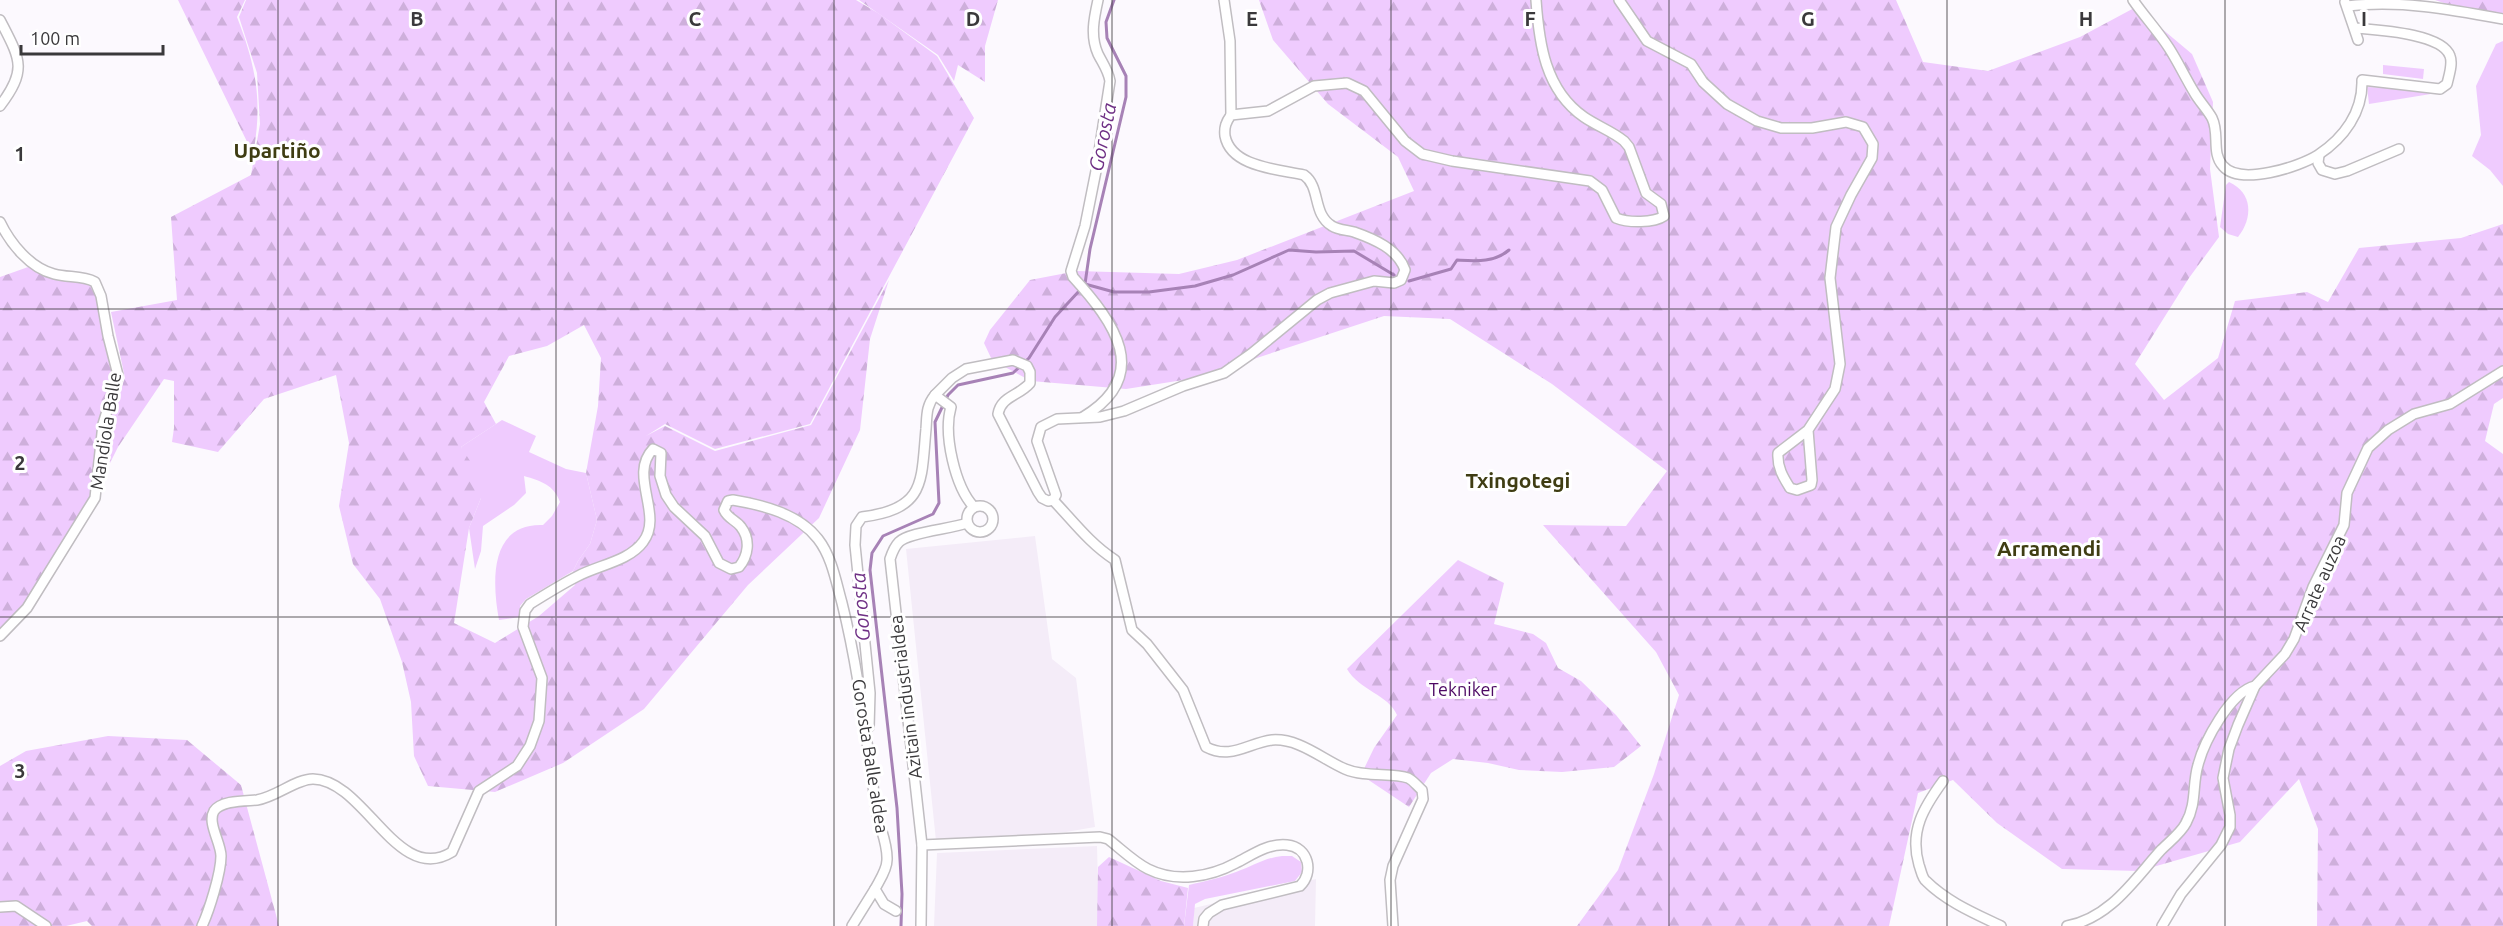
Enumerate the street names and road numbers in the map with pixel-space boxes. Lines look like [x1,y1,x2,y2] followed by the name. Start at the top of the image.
[86,371,124,491] street label: Mandiola Balle
[2289,532,2349,634] street label: Arrate auzoa
[885,614,925,780] street label: Azitain industrialdea
[849,677,893,835] street label: Gorosta Balle aldea

